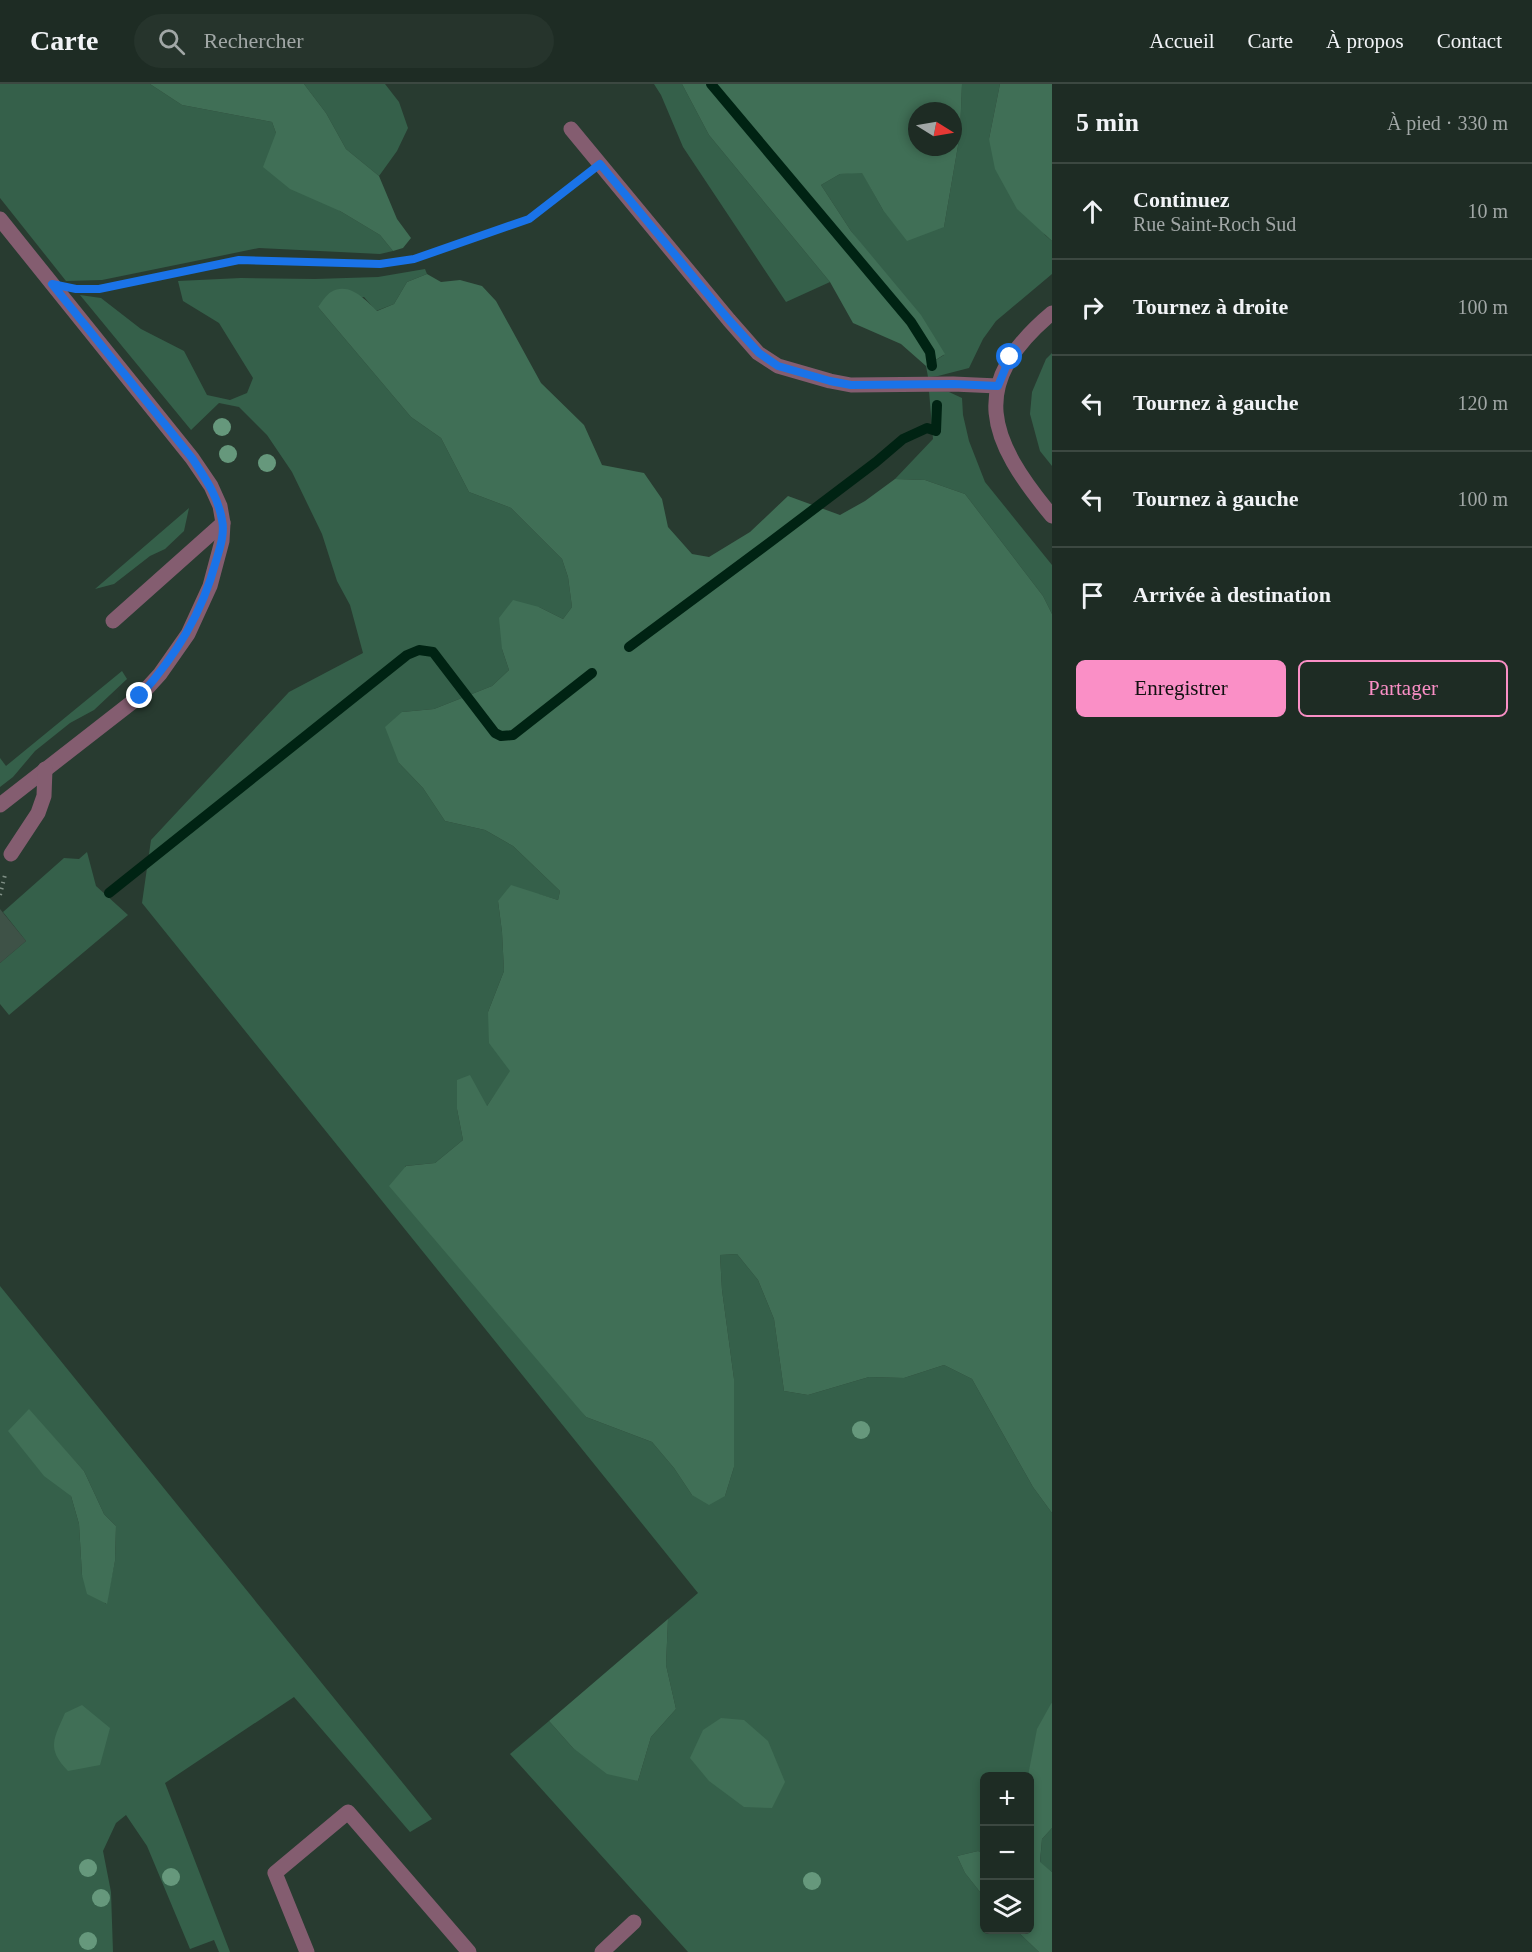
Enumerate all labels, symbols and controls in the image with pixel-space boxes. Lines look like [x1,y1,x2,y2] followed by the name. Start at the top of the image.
[134,14,554,68] search box
[30,25,98,56] text: Carte
[155,25,188,58] icon: search
[203,28,304,53] text: Rechercher
[1149,29,1215,53] text: Accueil
[1248,29,1293,53] text: Carte
[1326,29,1404,53] text: À propos
[1437,29,1502,53] text: Contact
[908,102,962,156] north arrow
[1076,108,1139,137] text: 5 min
[1387,112,1508,134] text: À pied · 330 m
[1133,187,1230,212] text: Continuez
[1076,195,1109,228] icon: ahead
[1467,200,1508,222] text: 10 m
[1133,213,1296,235] text: Rue Saint-Roch Sud
[1076,291,1109,324] icon: right
[1133,294,1288,319] text: Tournez à droite
[1457,296,1508,318] text: 100 m
[996,343,1022,369] route start
[1076,387,1109,420] icon: left
[1133,390,1298,415] text: Tournez à gauche
[1457,392,1508,414] text: 120 m
[1076,483,1109,516] icon: left
[1133,486,1298,511] text: Tournez à gauche
[1457,488,1508,510] text: 100 m
[1076,579,1109,612] icon: arrive
[1133,582,1331,607] text: Arrivée à destination
[1076,660,1286,717] button: Enregistrer
[1298,660,1508,717] button: Partager
[126,682,152,708] route end
[980,1772,1034,1934] map controls
[980,1772,1034,1826] button: +
[980,1826,1034,1880] button: −
[980,1880,1034,1934] button: layers

